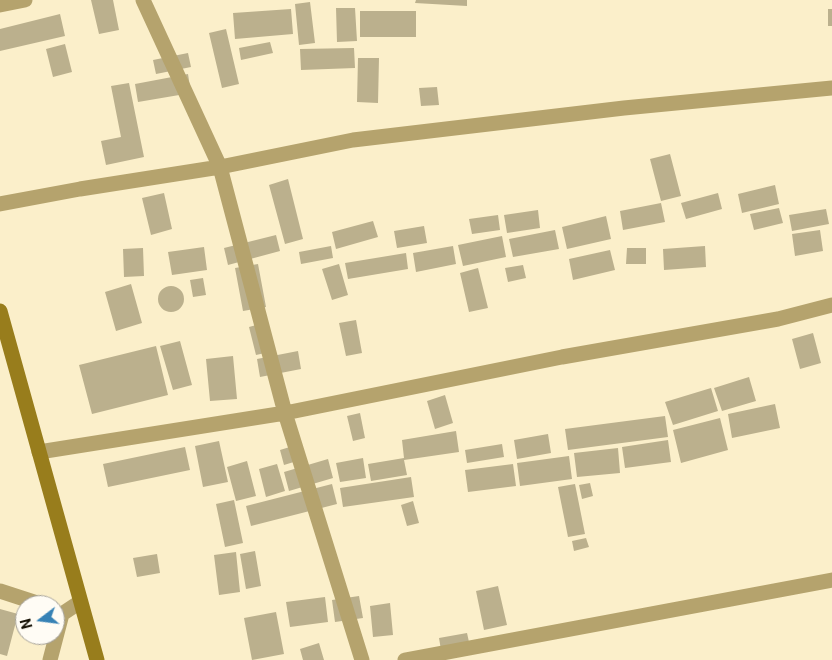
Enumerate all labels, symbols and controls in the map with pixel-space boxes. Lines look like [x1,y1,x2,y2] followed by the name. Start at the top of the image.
[15,595,65,645] north arrow
[17,617,35,630] text: N

